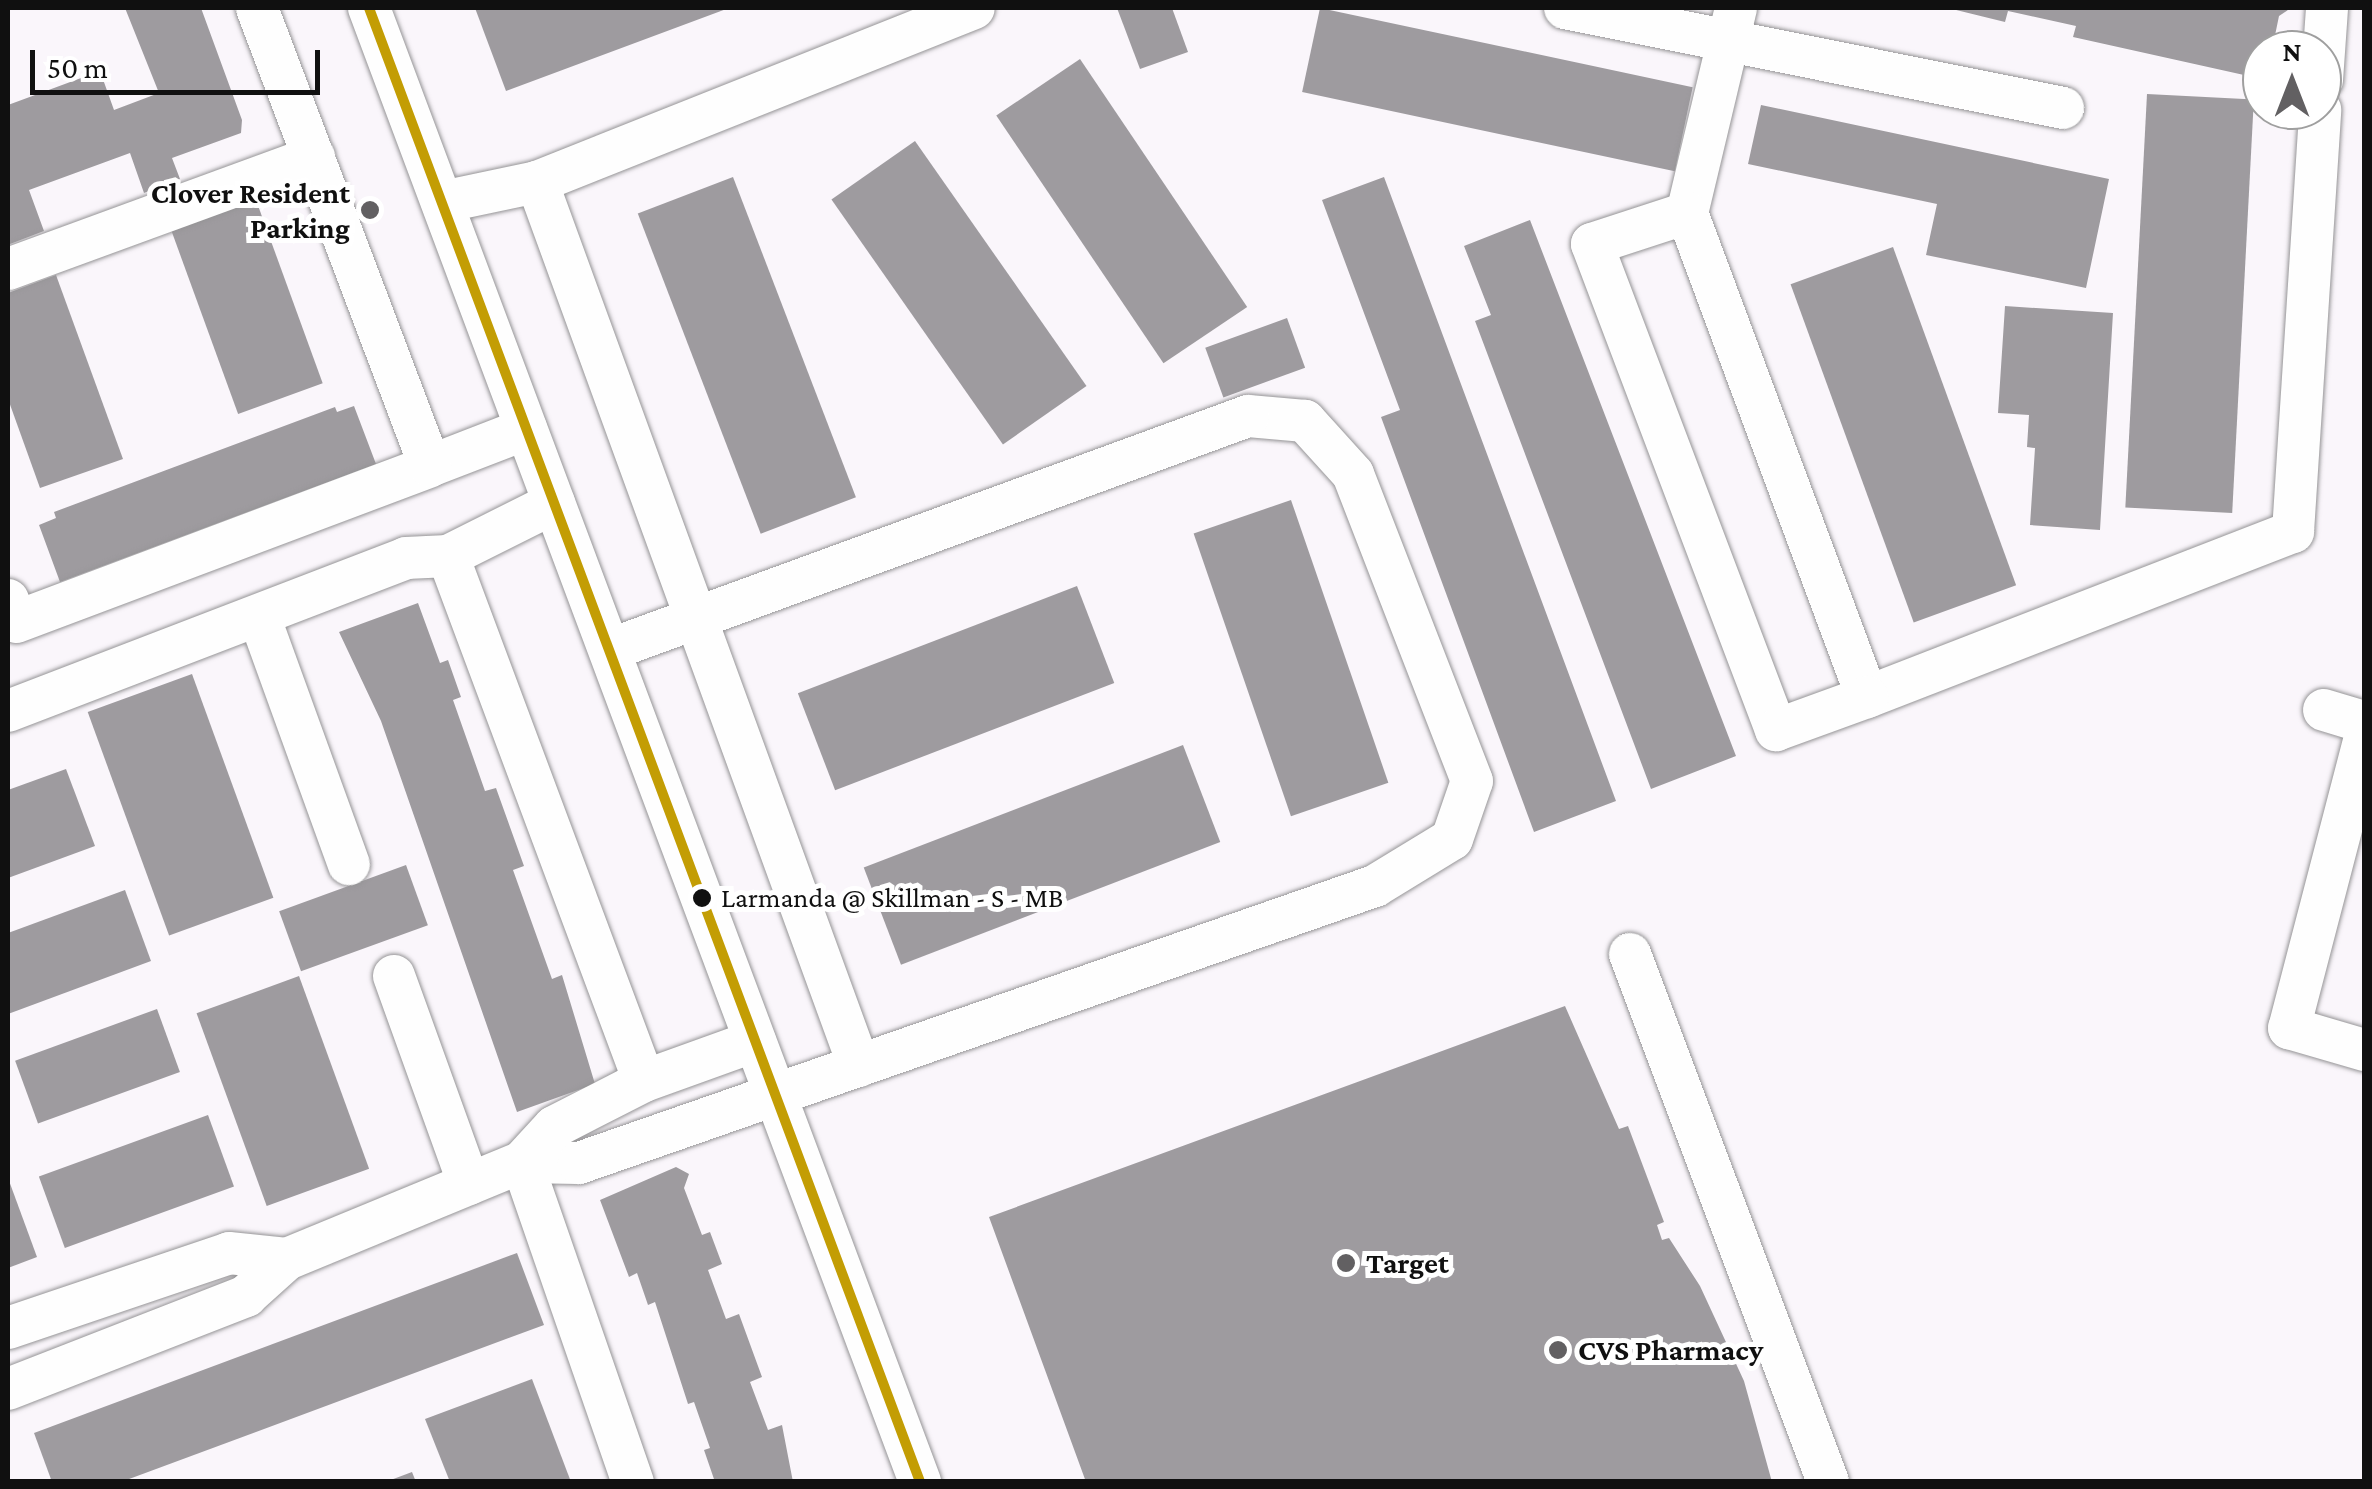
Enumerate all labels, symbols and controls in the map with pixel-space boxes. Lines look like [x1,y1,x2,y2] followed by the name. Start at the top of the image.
[35,30,325,92] scale bar
[2242,30,2342,130] north arrow
[2282,36,2302,67] text: N
[47,51,108,84] text: 50 m
[151,175,350,246] place label: Clover Resident Parking
[359,199,381,221] marker: Clover Resident Parking
[721,881,1063,915] place label: Larmanda @ Skillman - S - MB
[692,888,712,908] marker: Larmanda @ Skillman - S - MB
[1366,1245,1449,1281] place label: Target
[1335,1252,1357,1274] marker: Target
[1578,1332,1763,1368] place label: CVS Pharmacy
[1547,1339,1569,1361] marker: CVS Pharmacy

